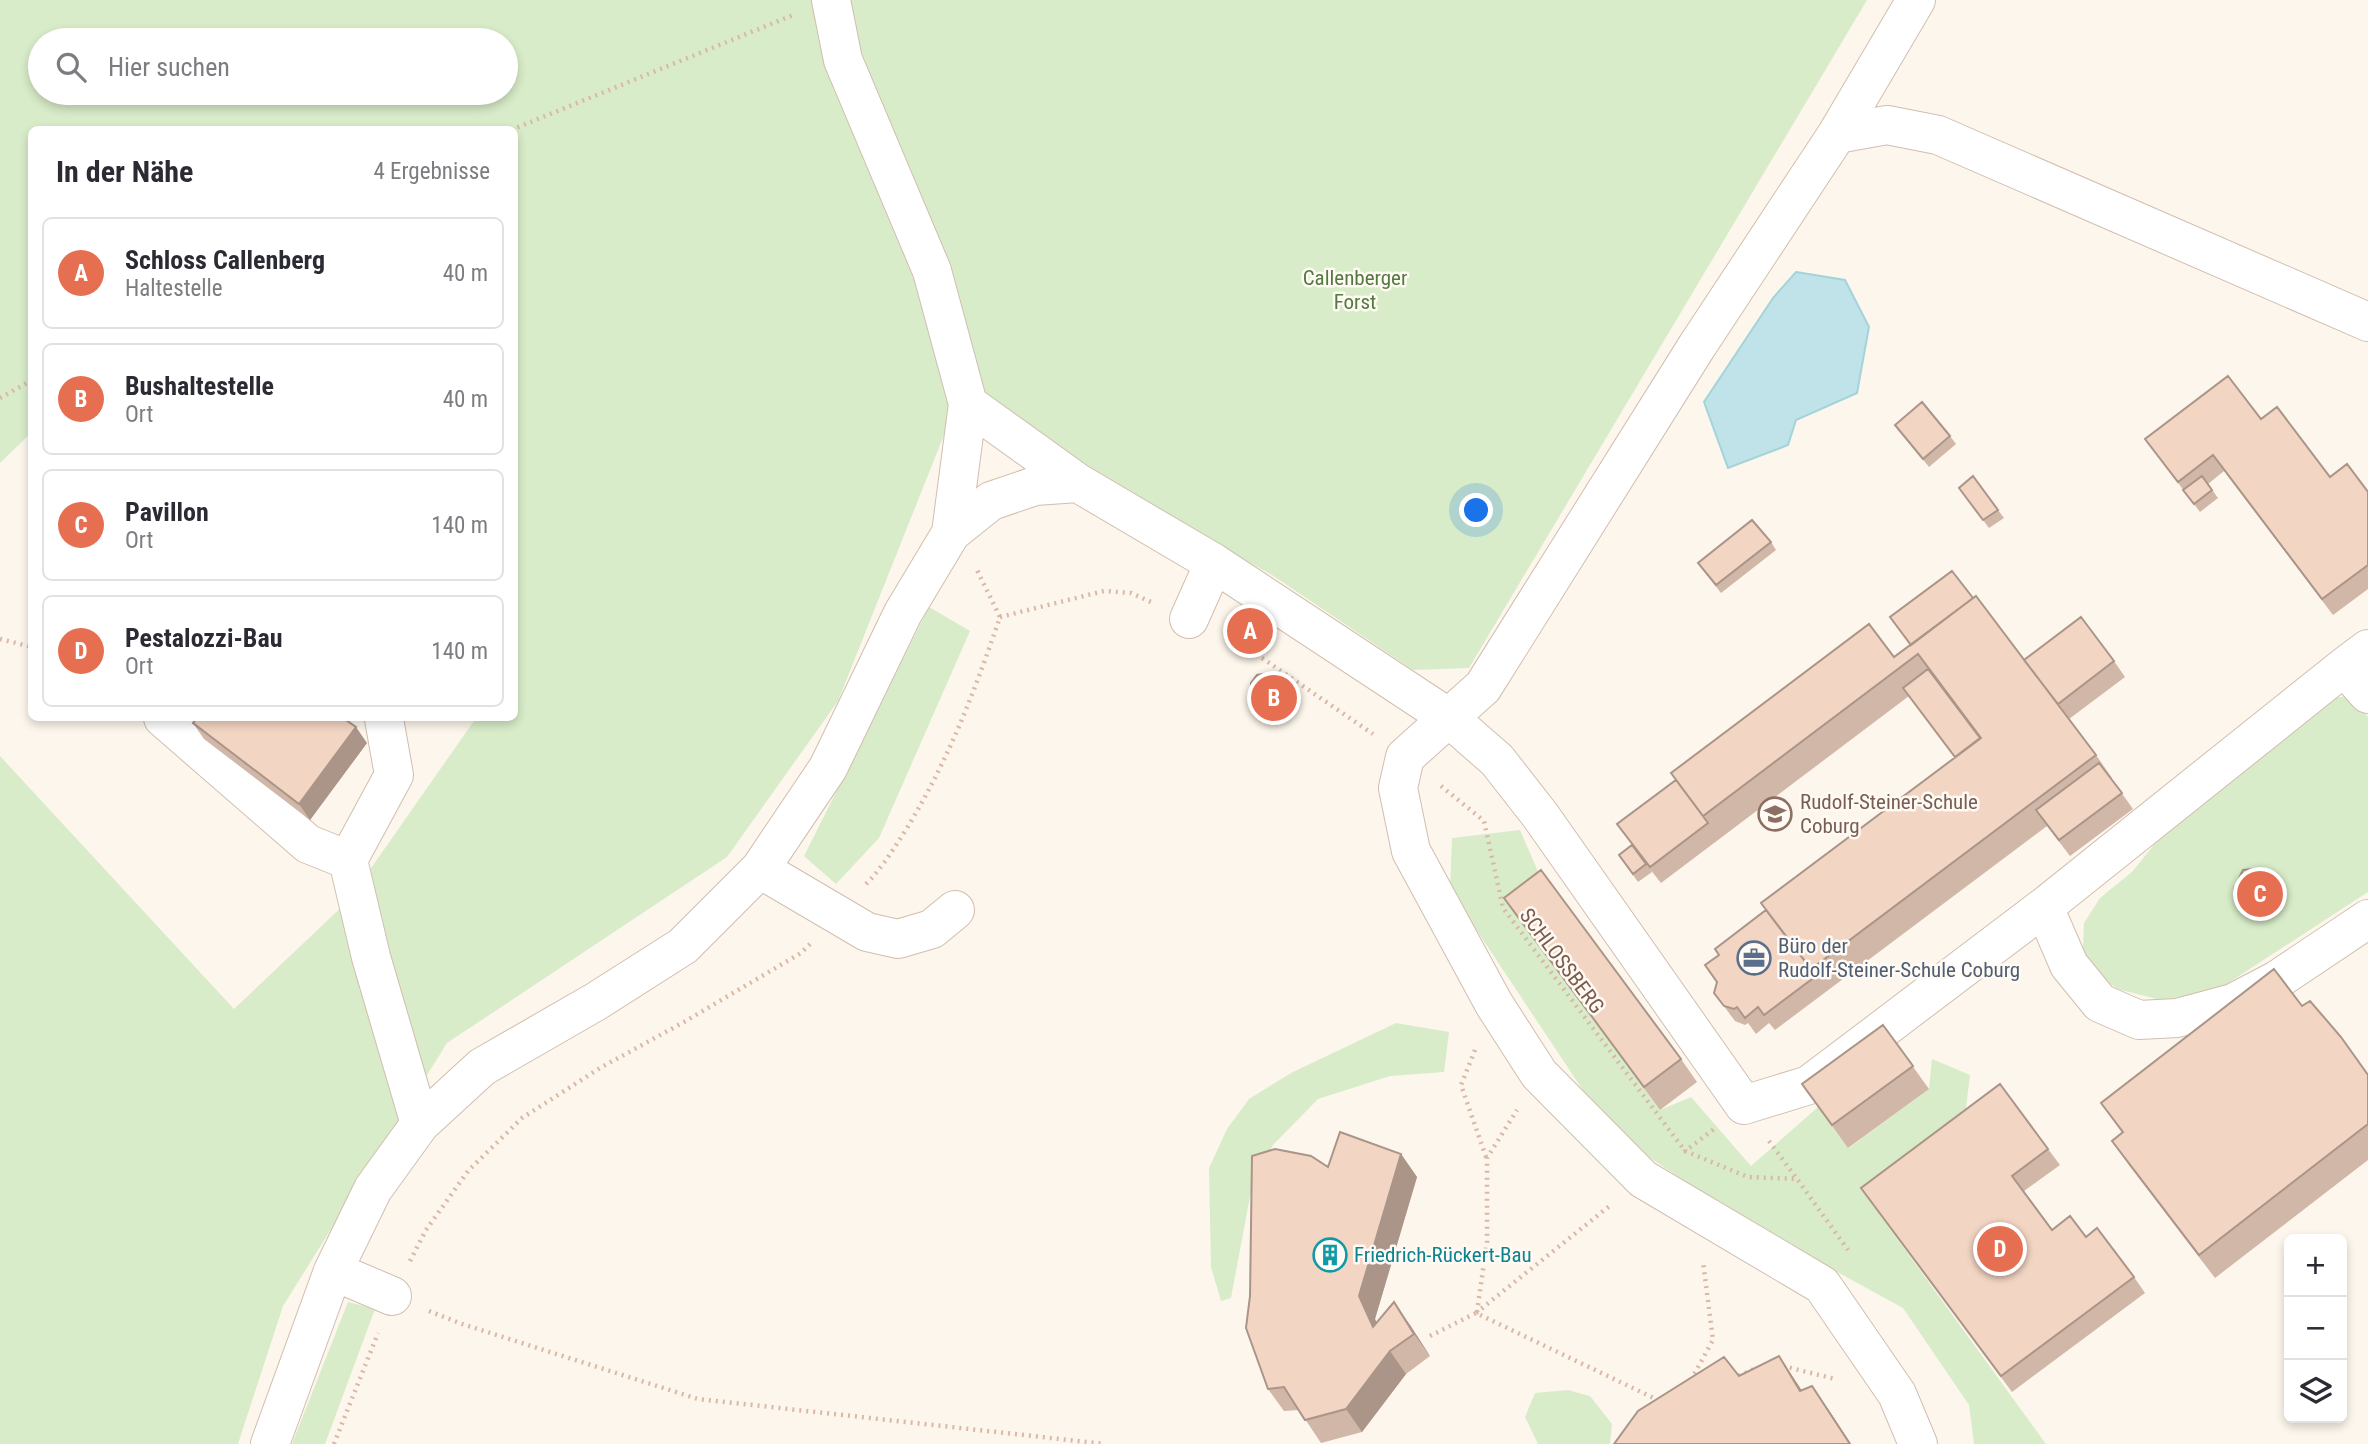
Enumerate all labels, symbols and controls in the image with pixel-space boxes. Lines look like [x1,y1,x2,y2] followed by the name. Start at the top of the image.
[28,28,518,105] search box
[52,48,90,86] icon: search
[108,52,230,82] text: Hier suchen
[56,154,193,189] text: In der Nähe
[373,158,490,185] text: 4 Ergebnisse
[125,245,325,275] text: Schloss Callenberg
[74,260,88,287] text: A
[443,260,488,287] text: 40 m
[1303,266,1407,314] park label: Callenberger Forst
[125,275,223,302] text: Haltestelle
[125,371,274,401] text: Bushaltestelle
[75,386,87,413] text: B
[443,386,488,413] text: 40 m
[125,401,153,428] text: Ort
[1459,493,1493,527] your location
[125,497,209,527] text: Pavillon
[74,512,88,539] text: C
[431,512,488,539] text: 140 m
[125,527,153,554] text: Ort
[1227,605,1273,657] pin: A
[125,623,282,653] text: Pestalozzi-Bau
[75,638,88,665] text: D
[431,638,488,665] text: 140 m
[125,653,153,680] text: Ort
[1251,672,1297,724] pin: B
[1800,790,1978,838] place label: Rudolf-Steiner-Schule Coburg
[1756,795,1794,833] school or university icon: Rudolf-Steiner-Schule Coburg
[2237,868,2283,920] pin: C
[1515,904,1609,1018] street label: SCHLOSSBERG
[1778,934,2020,982] place label: Büro der Rudolf-Steiner-Schule Coburg
[1735,939,1773,977] office icon: Büro der Rudolf-Steiner-Schule Coburg
[1977,1223,2023,1275] pin: D
[2284,1234,2347,1423] map controls
[2284,1234,2347,1297] button: +
[1311,1236,1349,1274] building icon: Friedrich-Rückert-Bau
[1354,1243,1532,1267] place label: Friedrich-Rückert-Bau
[2284,1297,2347,1360] button: −
[2284,1360,2347,1423] button: layers

